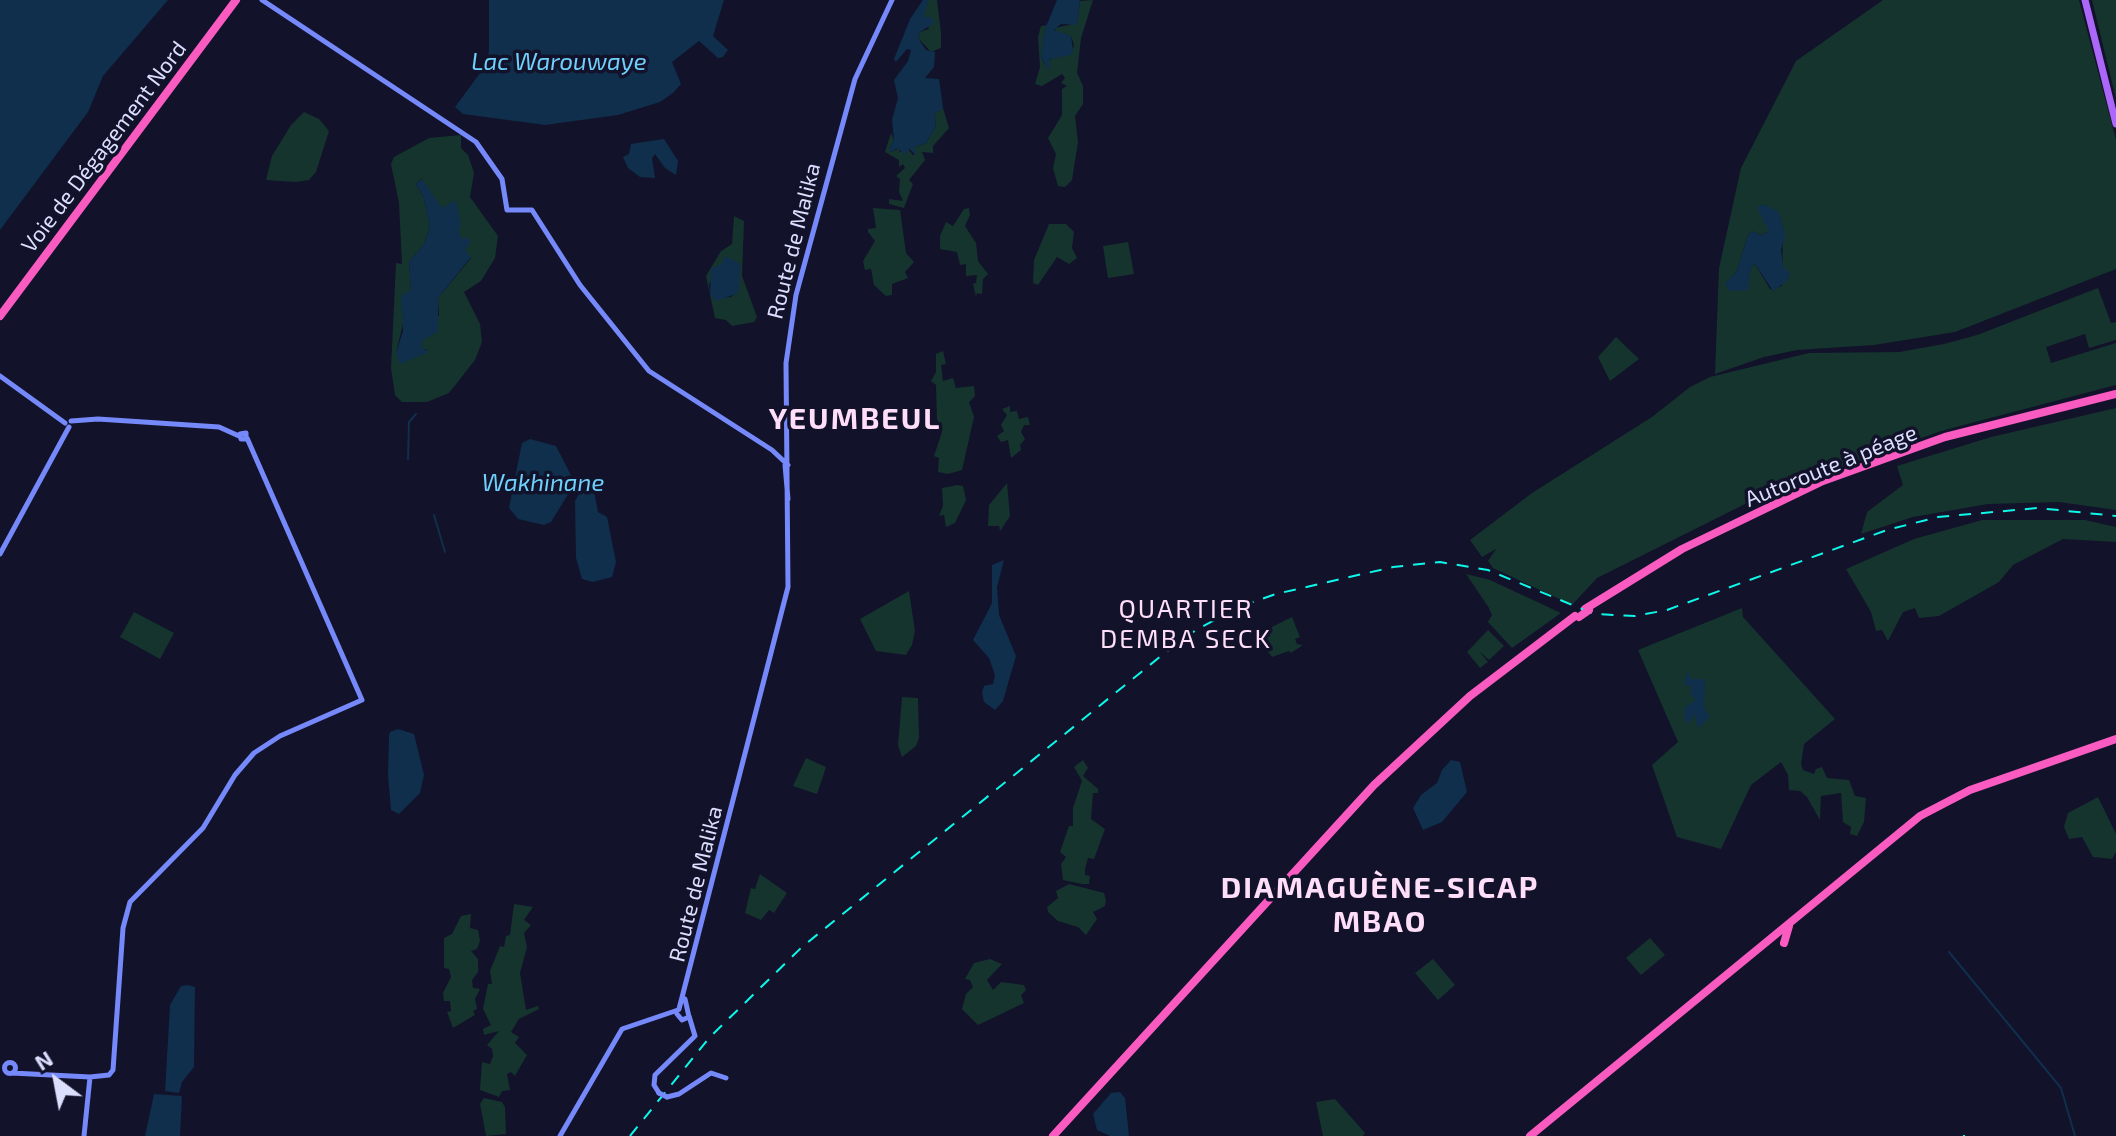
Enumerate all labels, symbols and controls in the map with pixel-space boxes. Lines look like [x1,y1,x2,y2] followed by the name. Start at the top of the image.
[16,36,192,258] street label: Voie de Dégagement Nord
[471,48,647,76] water label: Lac Warouwaye
[762,160,826,322] street label: Route de Malika
[769,401,941,437] district label: YEUMBEUL
[1741,419,1921,513] street label: Autoroute à péage
[482,469,604,497] water label: Wakhinane
[1100,593,1272,654] district label: QUARTIER DEMBA SECK
[664,803,728,965] street label: Route de Malika
[1221,870,1539,940] district label: DIAMAGUÈNE-SICAP MBAO
[16,1040,96,1120] north arrow
[30,1044,57,1075] text: N

